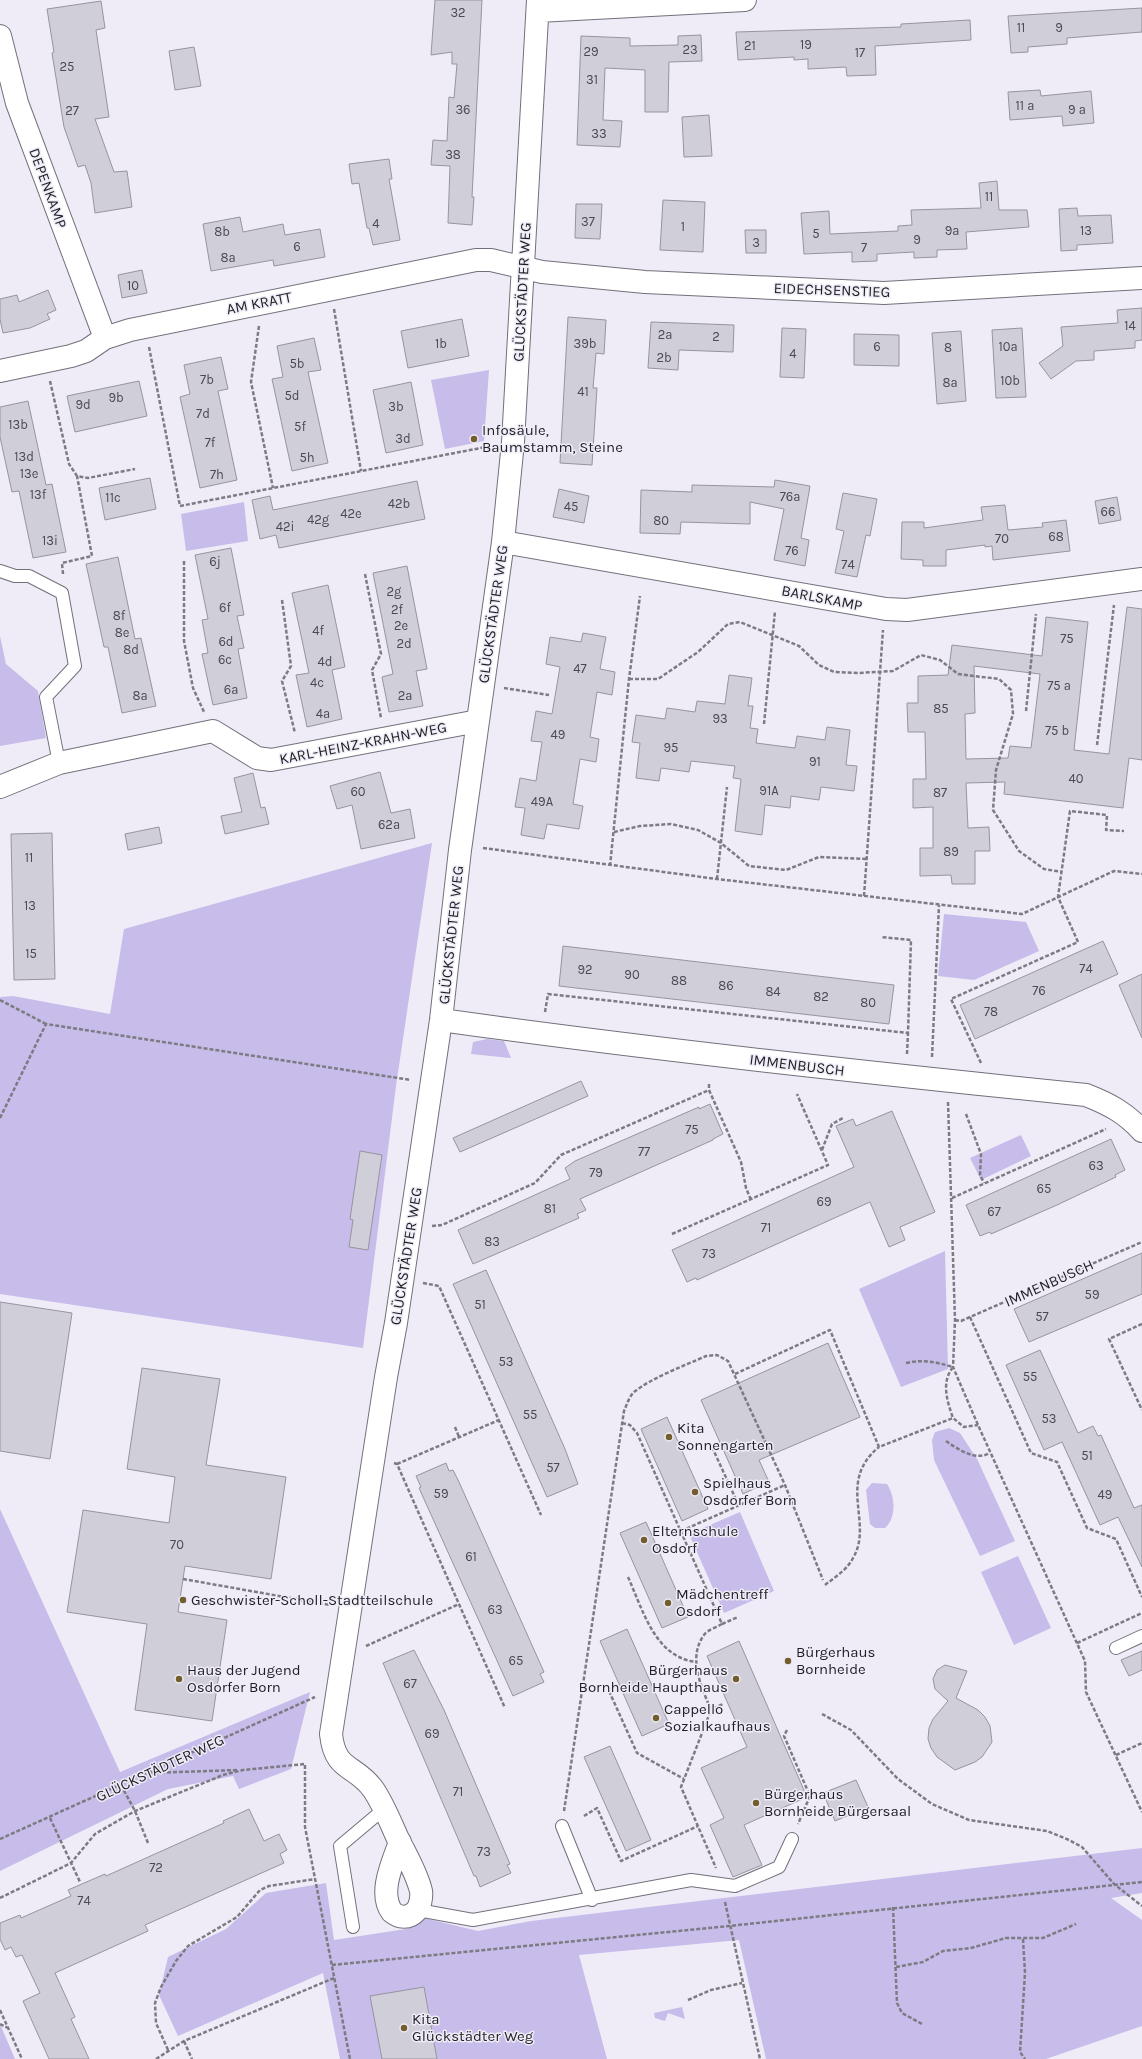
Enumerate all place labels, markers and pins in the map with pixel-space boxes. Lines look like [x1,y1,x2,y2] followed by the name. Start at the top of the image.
[482,421,623,456] place label: Infosäule, Baumstamm, Steine
[469,434,479,444] marker: Infosäule, Baumstamm, Steine
[677,1419,774,1454] place label: Kita Sonnengarten
[664,1432,674,1442] marker: Kita Sonnengarten
[703,1474,797,1509] place label: Spielhaus Osdorfer Born
[690,1487,700,1497] marker: Spielhaus Osdorfer Born
[652,1522,738,1557] place label: Elternschule Osdorf
[639,1535,649,1545] marker: Elternschule Osdorf
[676,1585,769,1620] place label: Mädchentreff Osdorf
[191,1591,433,1609] place label: Geschwister-Scholl-Stadtteilschule
[178,1595,188,1605] marker: Geschwister-Scholl-Stadtteilschule
[663,1598,673,1608] marker: Mädchentreff Osdorf
[796,1643,875,1678] place label: Bürgerhaus Bornheide
[783,1656,793,1666] marker: Bürgerhaus Bornheide
[187,1661,301,1696] place label: Haus der Jugend Osdorfer Born
[579,1661,728,1696] place label: Bürgerhaus Bornheide Haupthaus
[174,1674,184,1684] marker: Haus der Jugend Osdorfer Born
[731,1674,741,1684] marker: Bürgerhaus Bornheide Haupthaus
[664,1700,771,1735] place label: Cappello Sozialkaufhaus
[651,1713,661,1723] marker: Cappello Sozialkaufhaus
[764,1785,911,1820] place label: Bürgerhaus Bornheide Bürgersaal
[751,1798,761,1808] marker: Bürgerhaus Bornheide Bürgersaal
[412,2010,534,2045] place label: Kita Glückstädter Weg
[399,2023,409,2033] marker: Kita Glückstädter Weg

